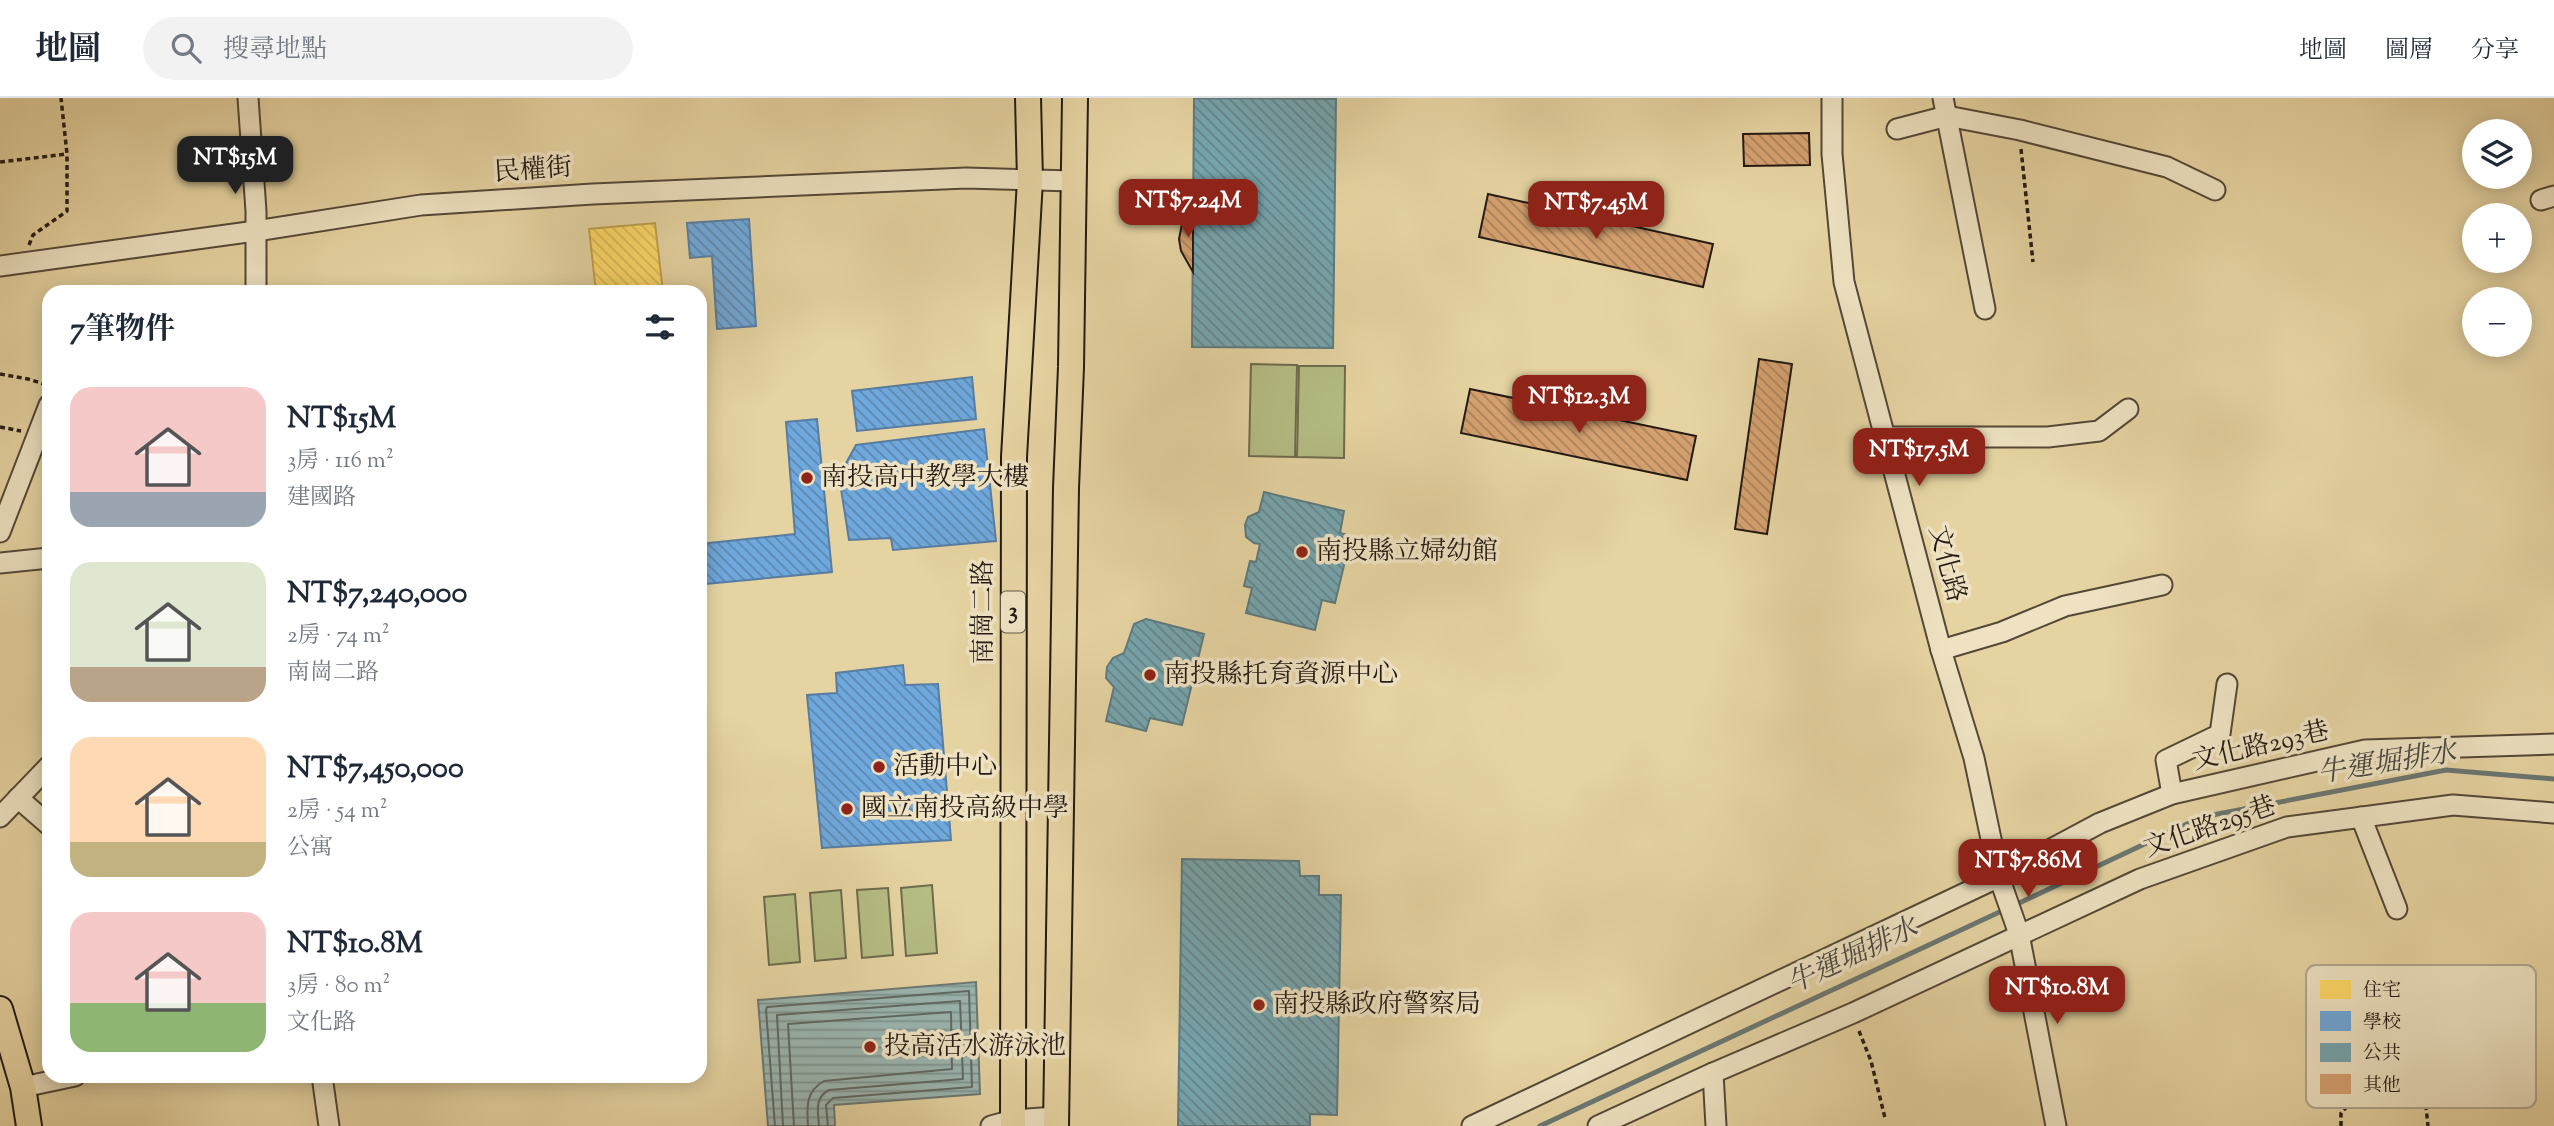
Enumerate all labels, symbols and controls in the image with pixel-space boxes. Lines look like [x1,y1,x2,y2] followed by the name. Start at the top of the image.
[143,17,633,80] search box
[35,27,101,75] text: 地圖
[167,29,205,67] icon: search
[223,32,327,69] text: 搜尋地點
[2299,34,2347,68] text: 地圖
[2385,34,2433,68] text: 圖層
[2471,34,2519,68] text: 分享
[2462,119,2532,357] map controls
[2462,119,2532,189] button: layers
[178,136,292,196] pin: NT$15M
[193,142,277,175] text: NT$15M
[493,150,573,192] street label: 民權街
[1116,180,1260,239] pin: NT$7.24M
[1524,181,1668,241] pin: NT$7.45M
[1135,185,1241,218] text: NT$7.24M
[1544,187,1648,220] text: NT$7.45M
[2462,203,2532,273] button: +
[2462,287,2532,357] button: −
[641,308,679,346] icon: filters
[70,309,175,352] text: 7筆物件
[1507,376,1651,435] pin: NT$12.3M
[1528,381,1630,414] text: NT$12.3M
[287,398,396,441] text: NT$15M
[126,415,210,499] icon: home
[1847,428,1991,488] pin: NT$17.5M
[1869,434,1969,467] text: NT$17.5M
[287,445,394,478] text: 3房 · 116 m²
[821,460,1029,497] place label: 南投高中教學大樓
[799,470,815,486] marker: 南投高中教學大樓
[287,482,356,515] text: 建國路
[1918,522,1974,606] street label: 文化路
[1316,534,1498,571] place label: 南投縣立婦幼館
[1294,544,1310,560] marker: 南投縣立婦幼館
[966,560,1003,664] street label: 南崗二路
[287,573,467,616] text: NT$7,240,000
[126,590,210,674] icon: home
[1001,592,1025,632] road number: 3
[287,620,390,653] text: 2房 · 74 m²
[287,657,379,690] text: 南崗二路
[1164,657,1398,694] place label: 南投縣托育資源中心
[1142,667,1158,683] marker: 南投縣托育資源中心
[2189,713,2333,781] street label: 文化路293巷
[2315,733,2462,795] water label: 牛運堀排水
[287,748,464,791] text: NT$7,450,000
[893,749,997,786] place label: 活動中心
[871,759,887,775] marker: 活動中心
[126,765,210,849] icon: home
[2139,788,2281,868] street label: 文化路295巷
[861,791,1069,828] place label: 國立南投高級中學
[287,795,388,828] text: 2房 · 54 m²
[839,801,855,817] marker: 國立南投高級中學
[287,832,333,865] text: 公寓
[1956,840,2100,899] pin: NT$7.86M
[1974,845,2082,878] text: NT$7.86M
[1781,908,1928,1005] water label: 牛運堀排水
[287,923,423,966] text: NT$10.8M
[126,940,210,1024] icon: home
[2306,965,2536,1108] legend
[1985,967,2129,1026] pin: NT$10.8M
[287,970,390,1003] text: 3房 · 80 m²
[2005,972,2109,1005] text: NT$10.8M
[2363,978,2401,1005] text: 住宅
[1273,987,1481,1024] place label: 南投縣政府警察局
[1251,997,1267,1013] marker: 南投縣政府警察局
[287,1007,356,1040] text: 文化路
[2363,1010,2401,1037] text: 學校
[884,1029,1066,1066] place label: 投高活水游泳池
[862,1039,878,1055] marker: 投高活水游泳池
[2363,1041,2401,1068] text: 公共
[2363,1073,2401,1100] text: 其他

